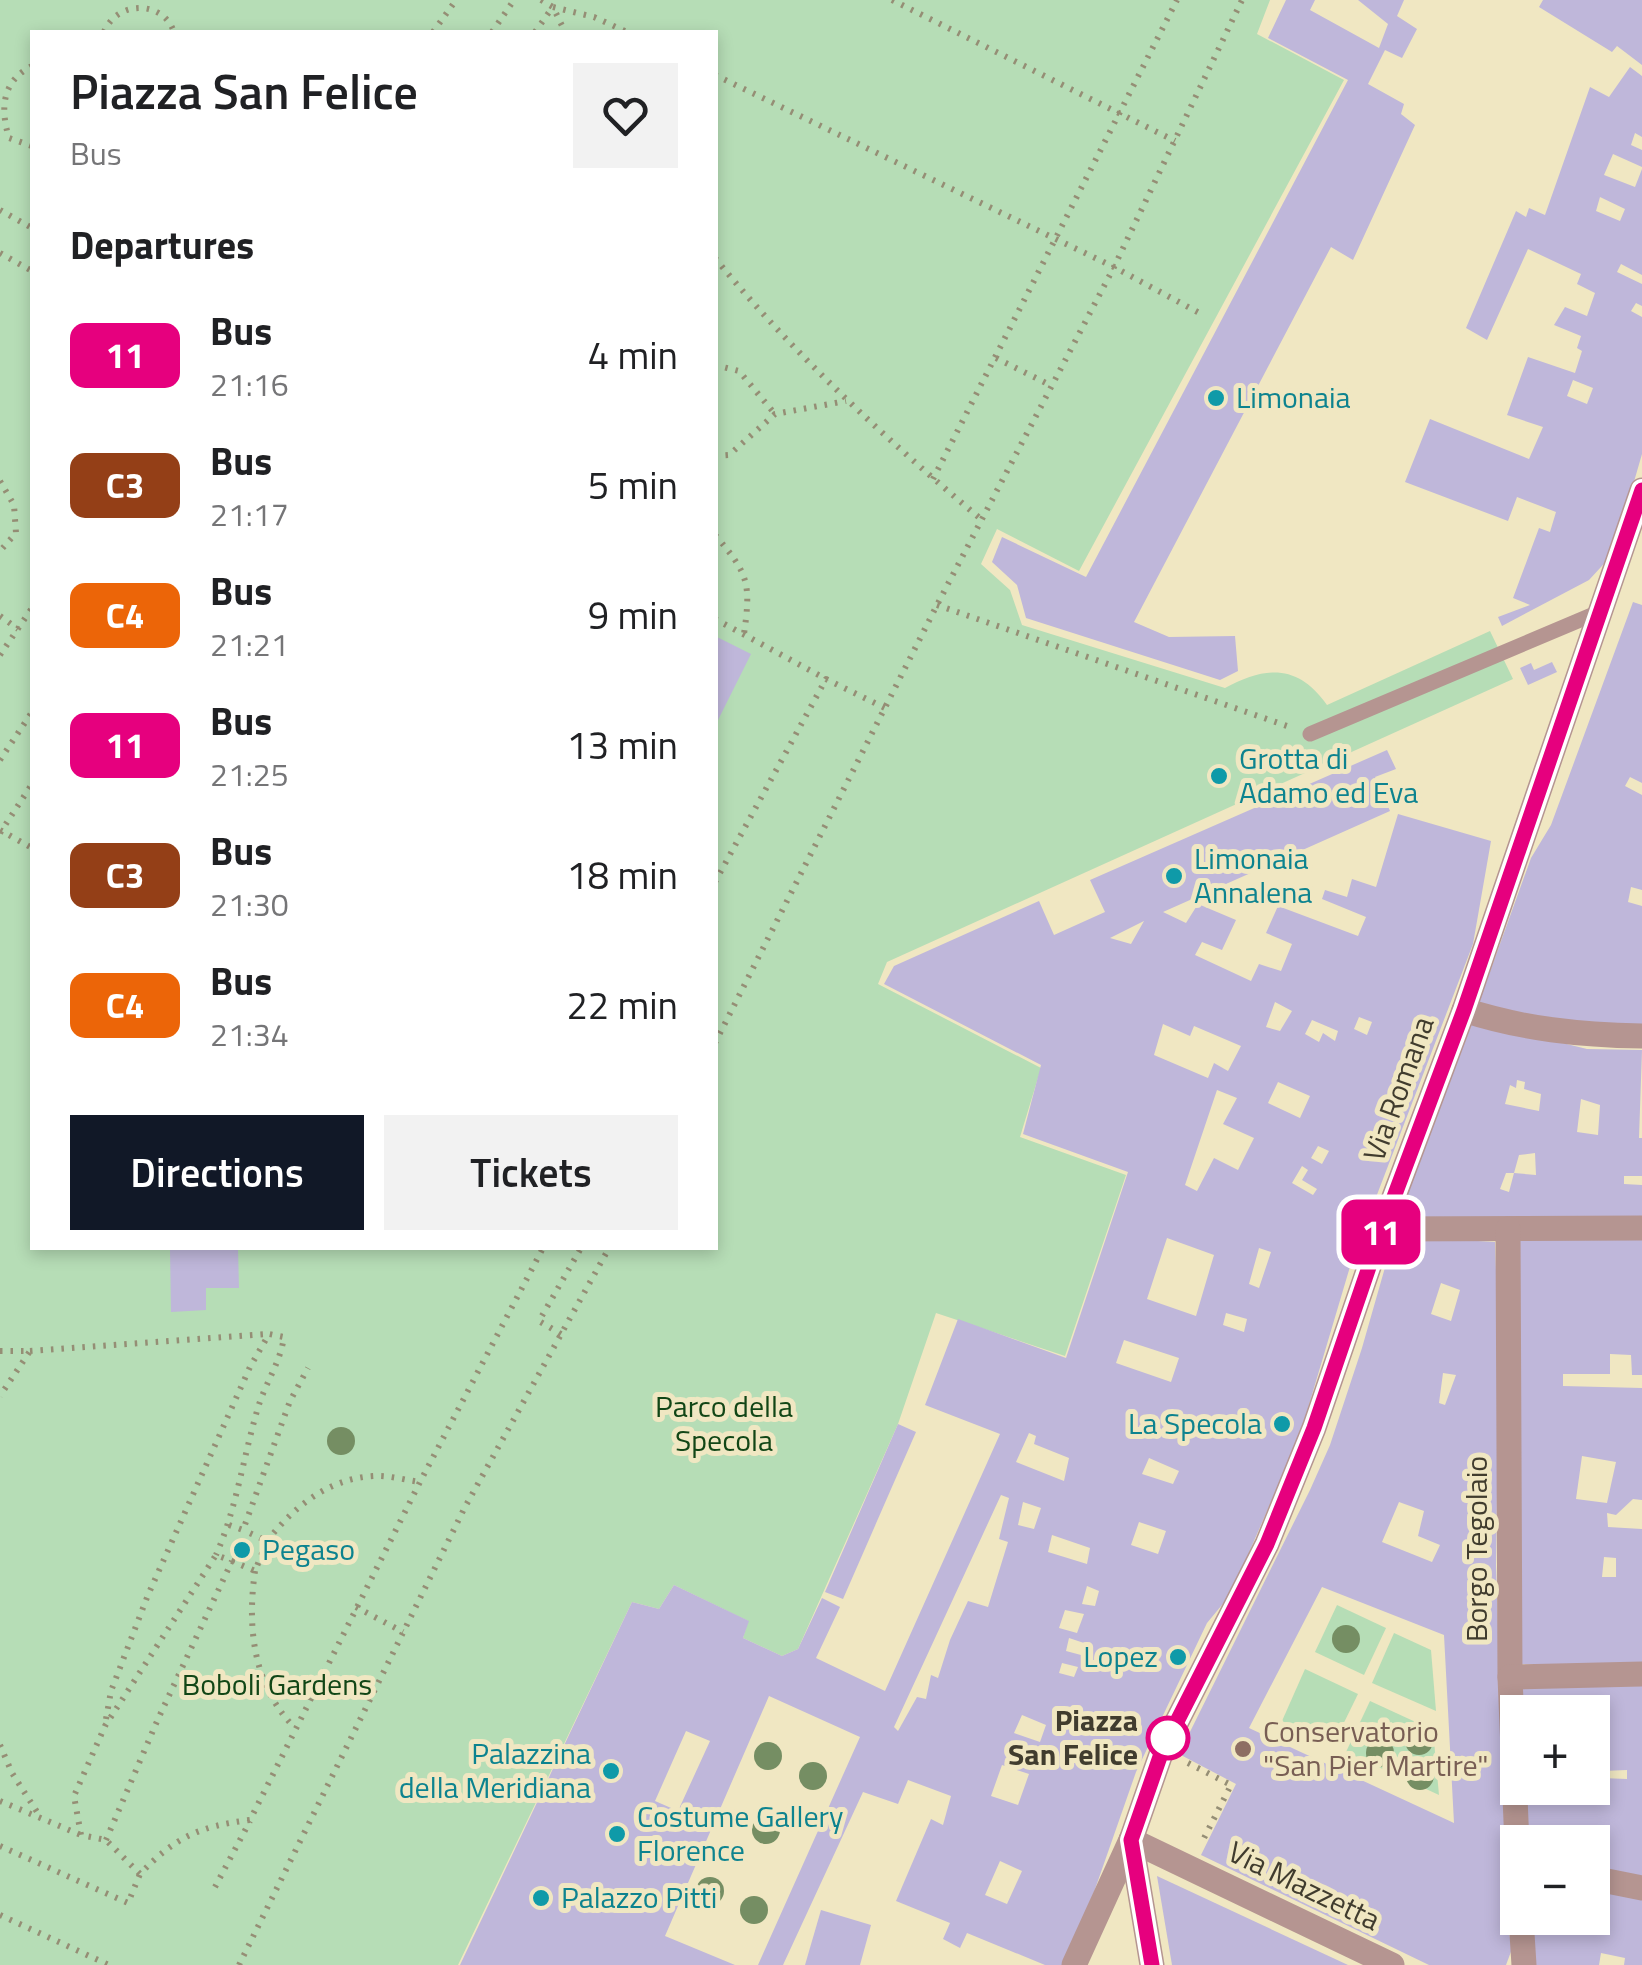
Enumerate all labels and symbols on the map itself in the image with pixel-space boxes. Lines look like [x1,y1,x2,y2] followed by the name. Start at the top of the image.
[1236,374,1351,420] place label: Limonaia
[1205,387,1227,409] marker: Limonaia
[1239,735,1418,815] place label: Grotta di Adamo ed Eva
[1208,765,1230,787] marker: Grotta di Adamo ed Eva
[1194,835,1312,915] place label: Limonaia Annalena
[1163,865,1185,887] marker: Limonaia Annalena
[1351,1010,1445,1167] street label: Via Romana
[1336,1200,1426,1264] line badge: 11
[655,1383,793,1463] park label: Parco della Specola
[1128,1400,1262,1446] place label: La Specola
[1271,1413,1293,1435] marker: La Specola
[1453,1456,1499,1642] street label: Borgo Tegolaio
[262,1526,355,1572] place label: Pegaso
[231,1539,253,1561] marker: Pegaso
[1083,1633,1158,1679] place label: Lopez
[1167,1646,1189,1668] marker: Lopez
[182,1661,372,1707] park label: Boboli Gardens
[1008,1697,1138,1777] place label: Piazza San Felice
[1263,1708,1488,1788] place label: Conservatorio "San Pier Martire"
[1147,1717,1189,1759] marker: Piazza San Felice
[399,1730,591,1810] place label: Palazzina della Meridiana
[1232,1738,1254,1760] marker: Conservatorio "San Pier Martire"
[600,1760,622,1782] marker: Palazzina della Meridiana
[637,1793,844,1873] place label: Costume Gallery Florence
[606,1823,628,1845] marker: Costume Gallery Florence
[1221,1828,1388,1942] street label: Via Mazzetta
[561,1874,717,1920] place label: Palazzo Pitti
[530,1887,552,1909] marker: Palazzo Pitti

